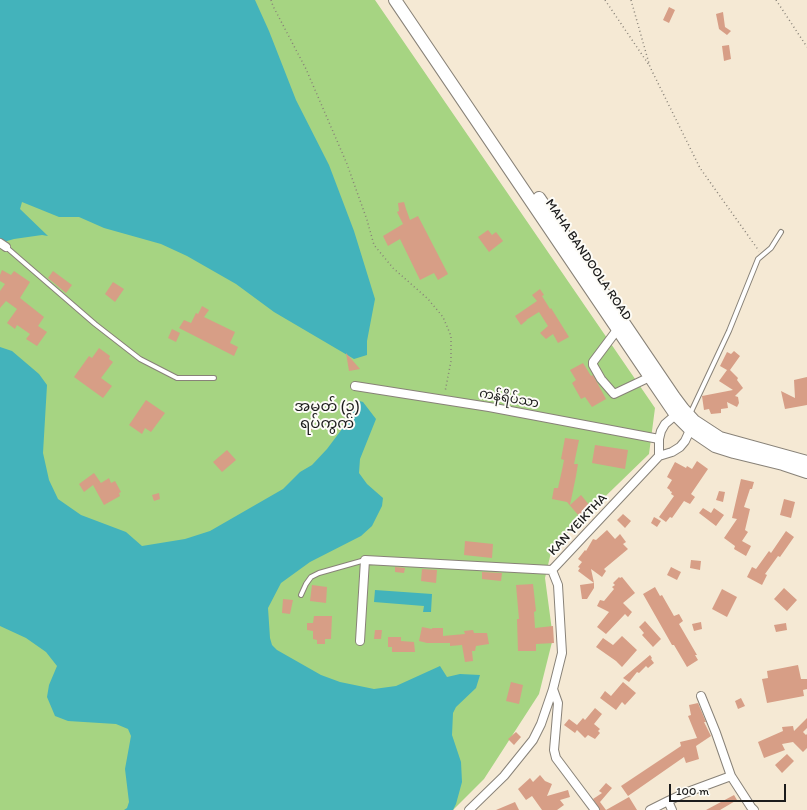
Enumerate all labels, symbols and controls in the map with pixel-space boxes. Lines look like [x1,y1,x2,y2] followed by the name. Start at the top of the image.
[541,196,635,324] street label: MAHA BANDOOLA ROAD
[478,386,540,412] street label: ကန်ရိပ်သာ
[294,398,360,433] district label: အမှတ် (၃) ရပ်ကွက်
[545,491,611,559] street label: KAN YEIKTHA
[671,776,788,802] scale bar
[676,784,709,798] text: 100 m

